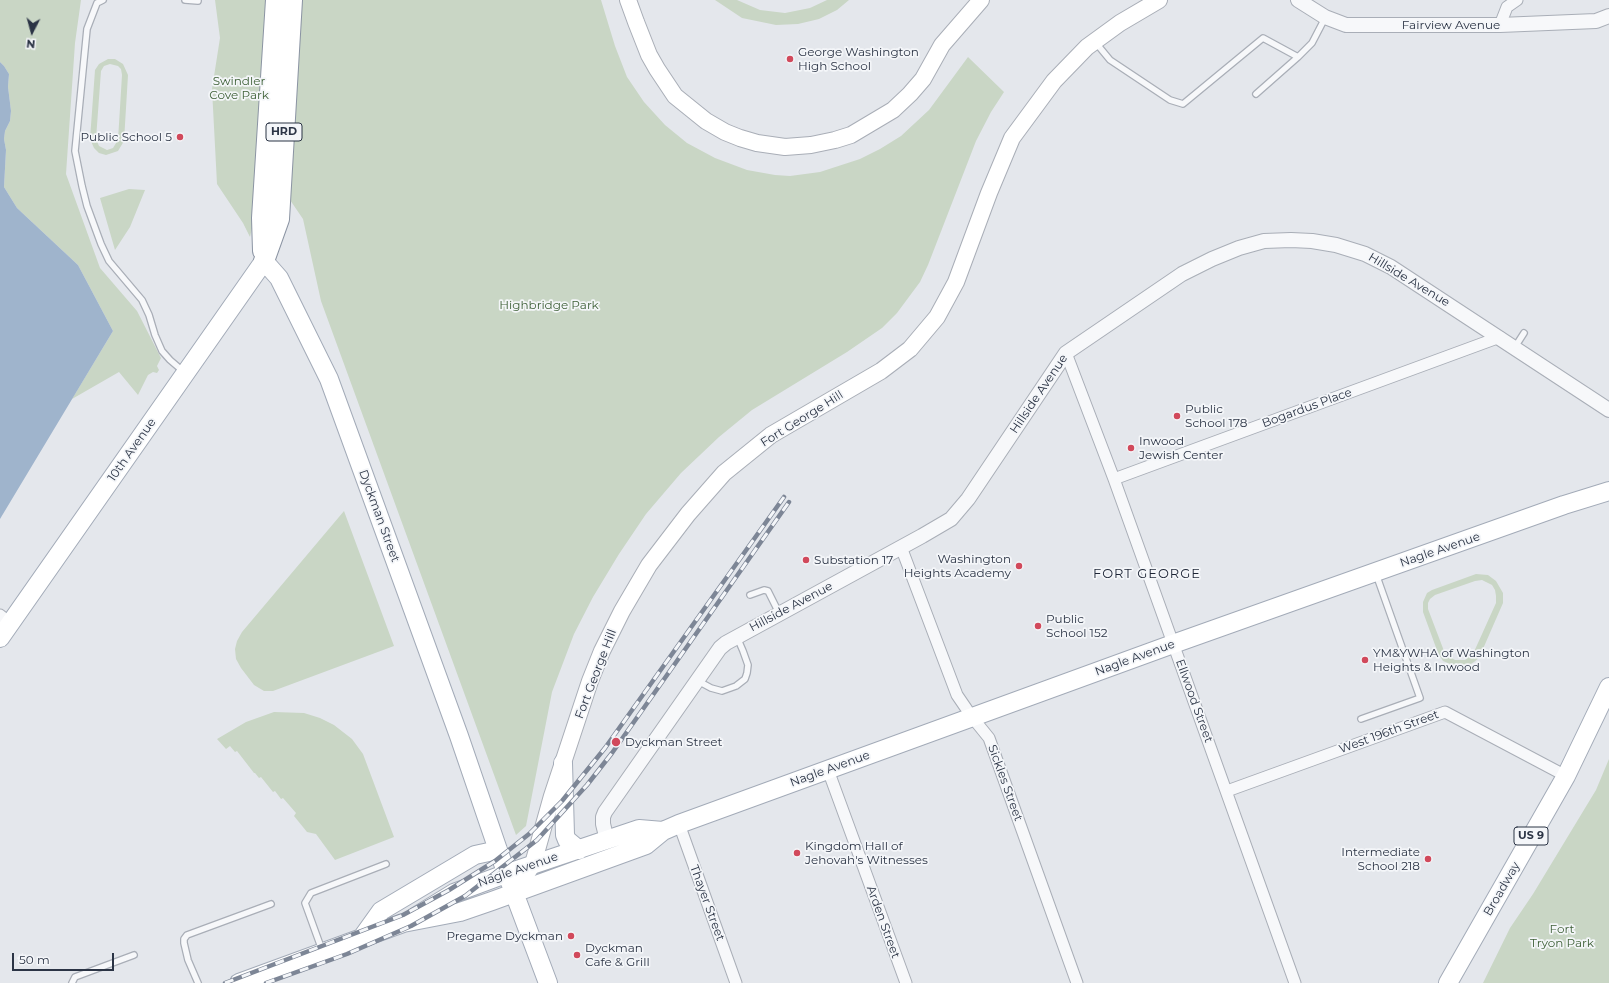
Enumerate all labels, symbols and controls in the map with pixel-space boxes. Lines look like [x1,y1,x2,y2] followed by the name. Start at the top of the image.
[12,12,52,52] north arrow
[1402,18,1500,32] street label: Fairview Avenue
[26,37,36,51] text: N
[798,45,919,73] place label: George Washington High School
[785,54,795,64] marker: George Washington High School
[209,74,269,102] park label: Swindler Cove Park
[266,123,302,141] road number: HRD
[80,130,172,144] place label: Public School 5
[175,132,185,142] marker: Public School 5
[1366,250,1452,310] street label: Hillside Avenue
[499,298,599,312] park label: Highbridge Park
[1007,352,1071,436] street label: Hillside Avenue
[1260,385,1354,431] street label: Bogardus Place
[758,388,846,450] street label: Fort George Hill
[1185,402,1247,430] place label: Public School 178
[1172,411,1182,421] marker: Public School 178
[105,416,159,484] street label: 10th Avenue
[1139,434,1223,462] place label: Inwood Jewish Center
[1126,443,1136,453] marker: Inwood Jewish Center
[356,468,402,564] street label: Dyckman Street
[1398,530,1482,570] street label: Nagle Avenue
[904,552,1011,580] place label: Washington Heights Academy
[814,553,893,567] place label: Substation 17
[801,555,811,565] marker: Substation 17
[1014,561,1024,571] marker: Washington Heights Academy
[1093,566,1201,582] district label: FORT GEORGE
[747,579,835,635] street label: Hillside Avenue
[1046,612,1107,640] place label: Public School 152
[1033,621,1043,631] marker: Public School 152
[572,627,620,721] street label: Fort George Hill
[1093,637,1177,679] street label: Nagle Avenue
[1373,646,1530,674] place label: YM&YWHA of Washington Heights & Inwood
[1360,655,1370,665] marker: YM&YWHA of Washington Heights & Inwood
[1172,657,1216,745] street label: Ellwood Street
[1337,707,1441,757] street label: West 196th Street
[625,735,722,749] place label: Dyckman Street
[610,736,622,748] marker: Dyckman Street
[985,743,1025,823] street label: Sickles Street
[788,748,872,790] street label: Nagle Avenue
[1514,827,1548,845] road number: US 9
[805,839,928,867] place label: Kingdom Hall of Jehovah's Witnesses
[1341,845,1420,873] place label: Intermediate School 218
[792,848,802,858] marker: Kingdom Hall of Jehovah's Witnesses
[476,850,560,890] street label: Nagle Avenue
[1423,854,1433,864] marker: Intermediate School 218
[1481,859,1523,919] street label: Broadway
[687,863,727,943] street label: Thayer Street
[863,884,903,960] street label: Arden Street
[1530,922,1594,950] park label: Fort Tryon Park
[446,929,563,943] place label: Pregame Dyckman
[566,931,576,941] marker: Pregame Dyckman
[585,941,650,969] place label: Dyckman Cafe & Grill
[14,945,116,971] scale bar
[572,950,582,960] marker: Dyckman Cafe & Grill
[19,952,50,967] text: 50 m

